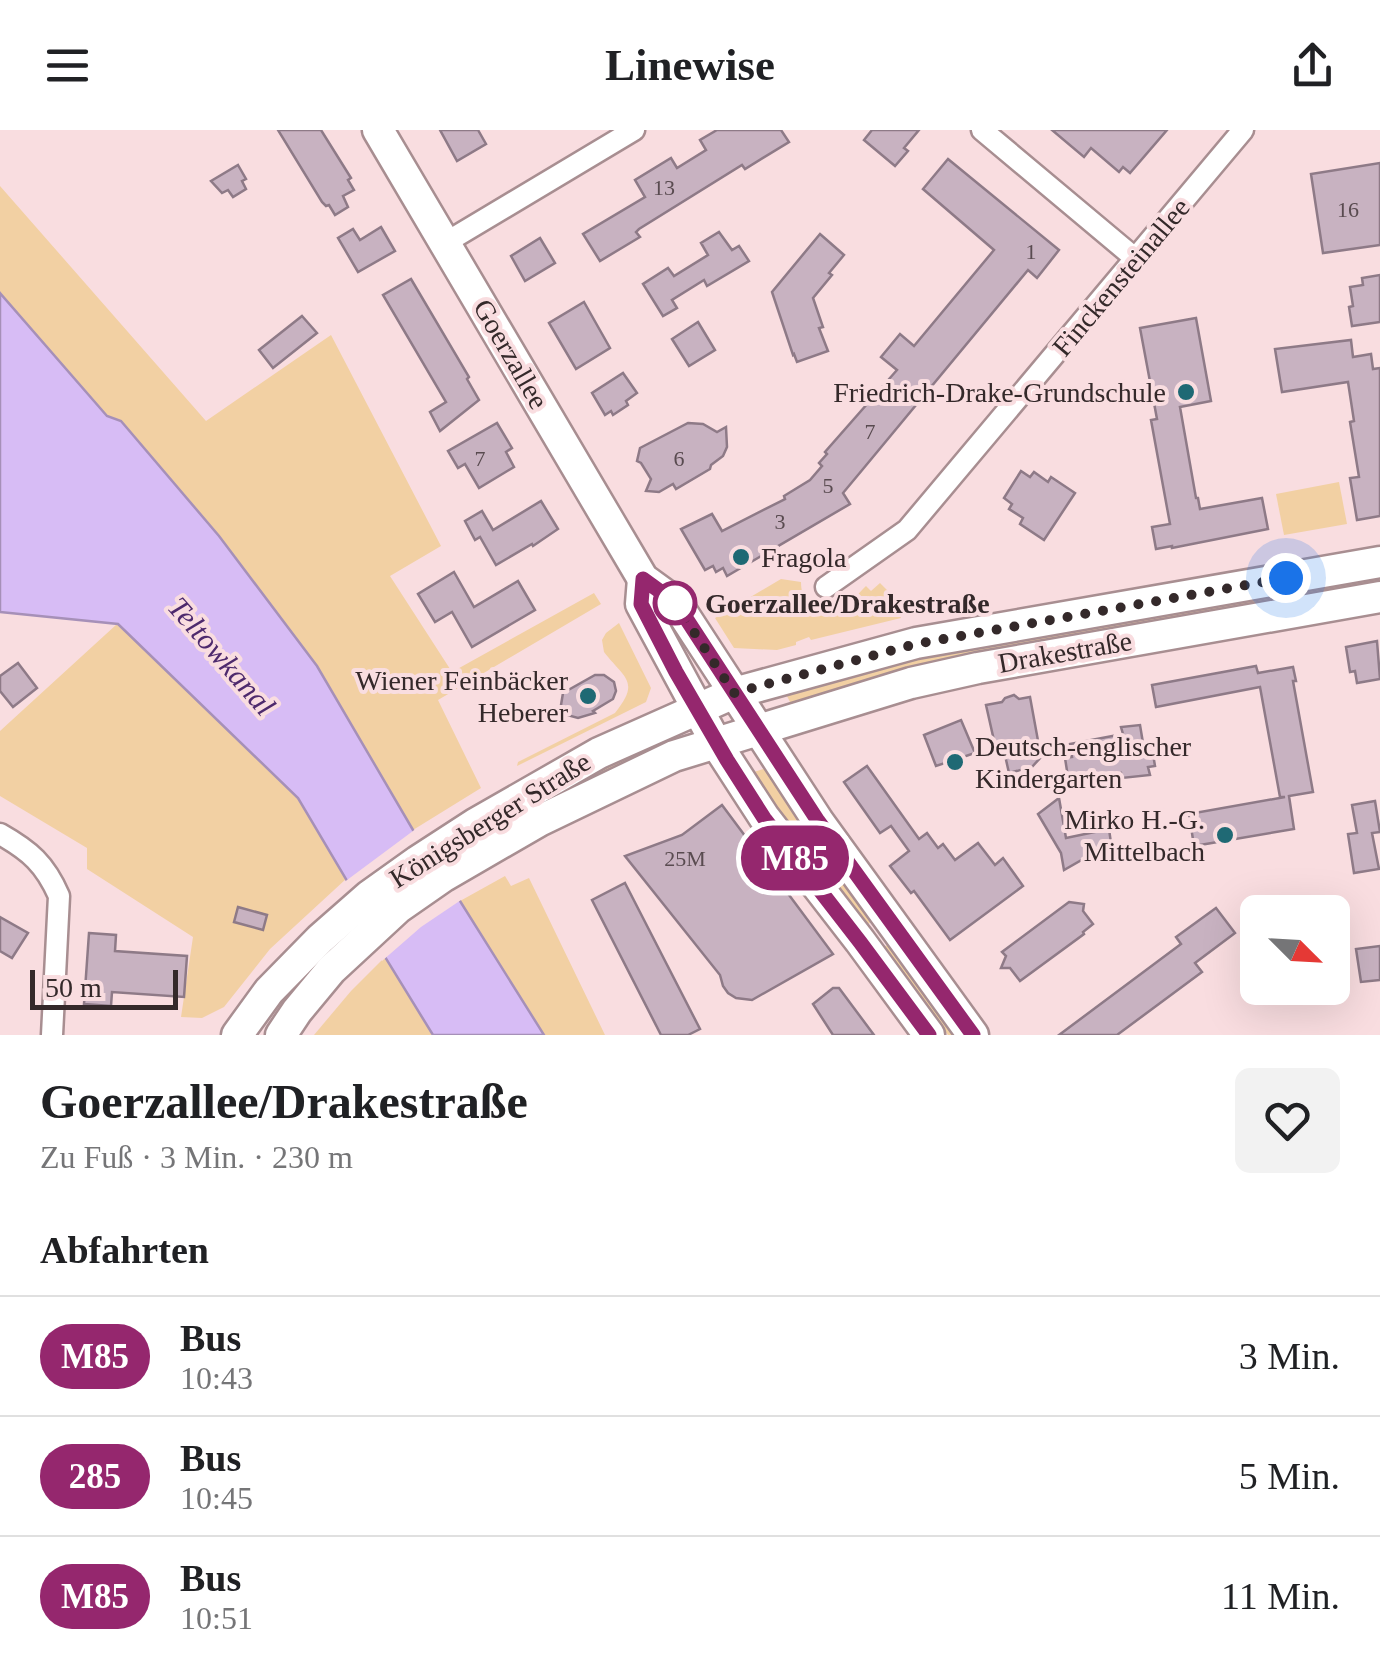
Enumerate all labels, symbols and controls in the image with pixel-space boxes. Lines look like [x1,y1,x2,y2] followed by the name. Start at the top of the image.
[40,38,95,93] icon: menu
[1285,38,1340,93] icon: share
[605,40,775,90] text: Linewise
[653,175,675,200] house number: 13
[1046,192,1196,362] street label: Finckensteinallee
[1337,197,1359,222] house number: 16
[1026,239,1037,264] house number: 1
[467,294,555,414] street label: Goerzallee
[833,377,1166,408] place label: Friedrich-Drake-Grundschule
[1175,381,1197,403] marker: Friedrich-Drake-Grundschule
[865,419,876,444] house number: 7
[475,446,486,471] house number: 7
[674,446,685,471] house number: 6
[823,473,834,498] house number: 5
[775,509,786,534] house number: 3
[761,542,847,573] place label: Fragola
[730,546,752,568] marker: Fragola
[1261,553,1311,603] your location
[654,582,696,624] marker: Goerzallee/Drakestraße
[705,588,990,619] place label: Goerzallee/Drakestraße
[162,590,282,722] water label: Teltowkanal
[996,625,1134,679] street label: Drakestraße
[355,665,569,728] place label: Wiener Feinbäcker Heberer
[577,685,599,707] marker: Wiener Feinbäcker Heberer
[975,731,1192,794] place label: Deutsch-englischer Kindergarten
[384,746,596,894] street label: Königsberger Straße
[944,751,966,773] marker: Deutsch-englischer Kindergarten
[1064,804,1205,867] place label: Mirko H.-G. Mittelbach
[1214,824,1236,846] marker: Mirko H.-G. Mittelbach
[738,826,852,890] line badge: M85
[761,839,829,878] text: M85
[664,846,706,871] house number: 25M
[1240,895,1350,1005] north arrow
[1240,895,1350,1005] map controls
[30,965,178,1010] scale bar
[45,972,102,1003] text: 50 m
[1235,1068,1340,1173] button: heart
[40,1075,528,1128] text: Goerzallee/Drakestraße
[40,1139,353,1175] text: Zu Fuß · 3 Min. · 230 m
[40,1229,209,1271] text: Abfahrten
[180,1317,241,1359] text: Bus
[1239,1335,1340,1377] text: 3 Min.
[61,1337,129,1376] text: M85
[180,1360,253,1396] text: 10:43
[180,1437,241,1479] text: Bus
[1239,1455,1340,1497] text: 5 Min.
[69,1457,121,1496] text: 285
[180,1480,253,1516] text: 10:45
[180,1557,241,1599] text: Bus
[1221,1575,1340,1617] text: 11 Min.
[61,1577,129,1616] text: M85
[180,1600,253,1636] text: 10:51

